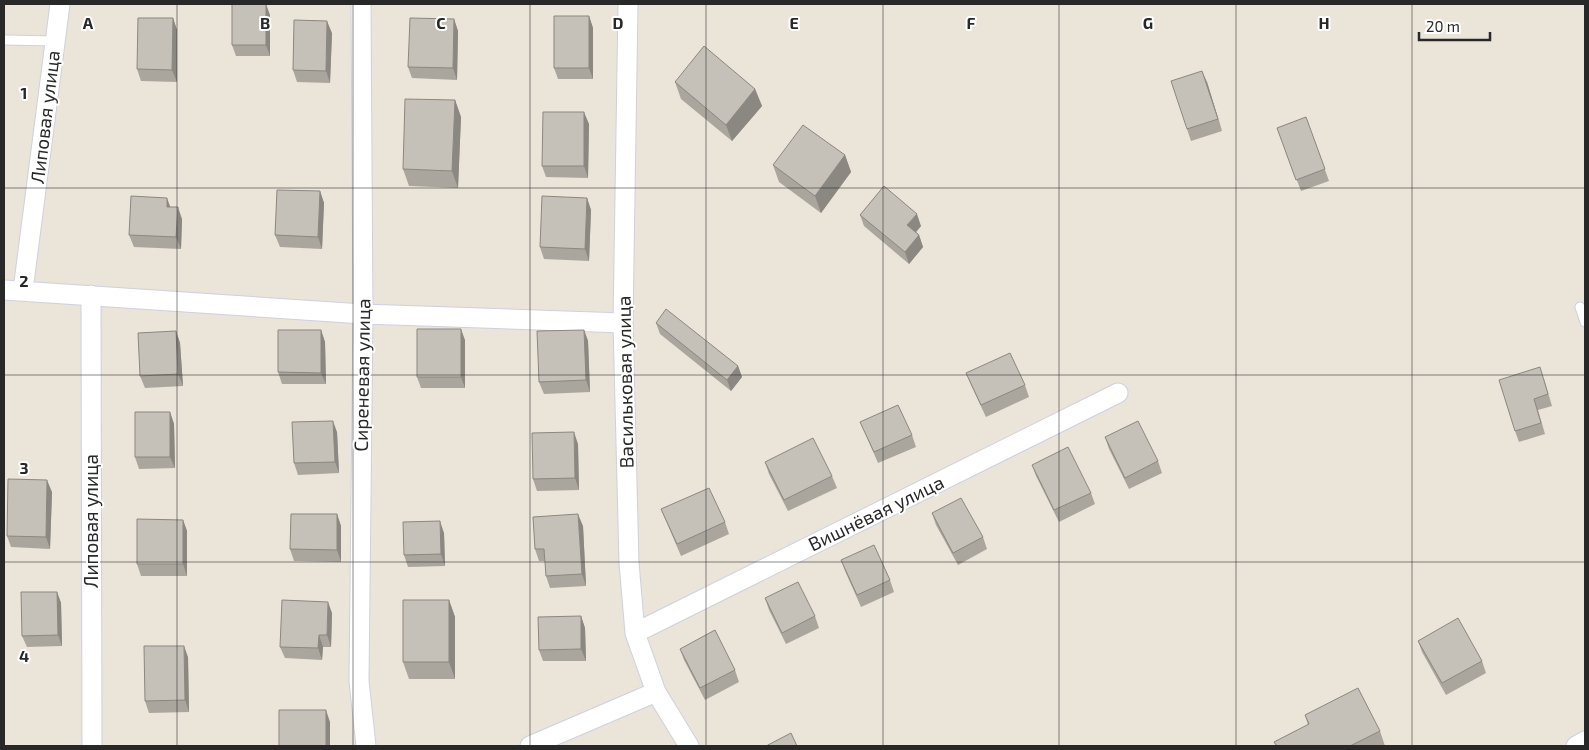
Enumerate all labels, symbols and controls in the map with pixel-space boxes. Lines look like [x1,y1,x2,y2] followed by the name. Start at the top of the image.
[1419,10,1490,42] scale bar
[83,13,94,32] text: A
[260,13,270,32] text: B
[436,13,446,32] text: C
[613,13,624,32] text: D
[789,13,799,32] text: E
[967,13,976,32] text: F
[1143,13,1153,32] text: G
[1318,13,1330,32] text: H
[1426,17,1460,35] text: 20 m
[25,49,65,185] street label: Липовая улица
[21,83,27,102] text: 1
[19,271,29,290] text: 2
[611,295,639,469] street label: Васильковая улица
[349,298,375,452] street label: Сиреневая улица
[79,454,103,588] street label: Липовая улица
[19,458,29,477] text: 3
[804,470,948,556] street label: Вишнёвая улица
[19,646,29,665] text: 4

